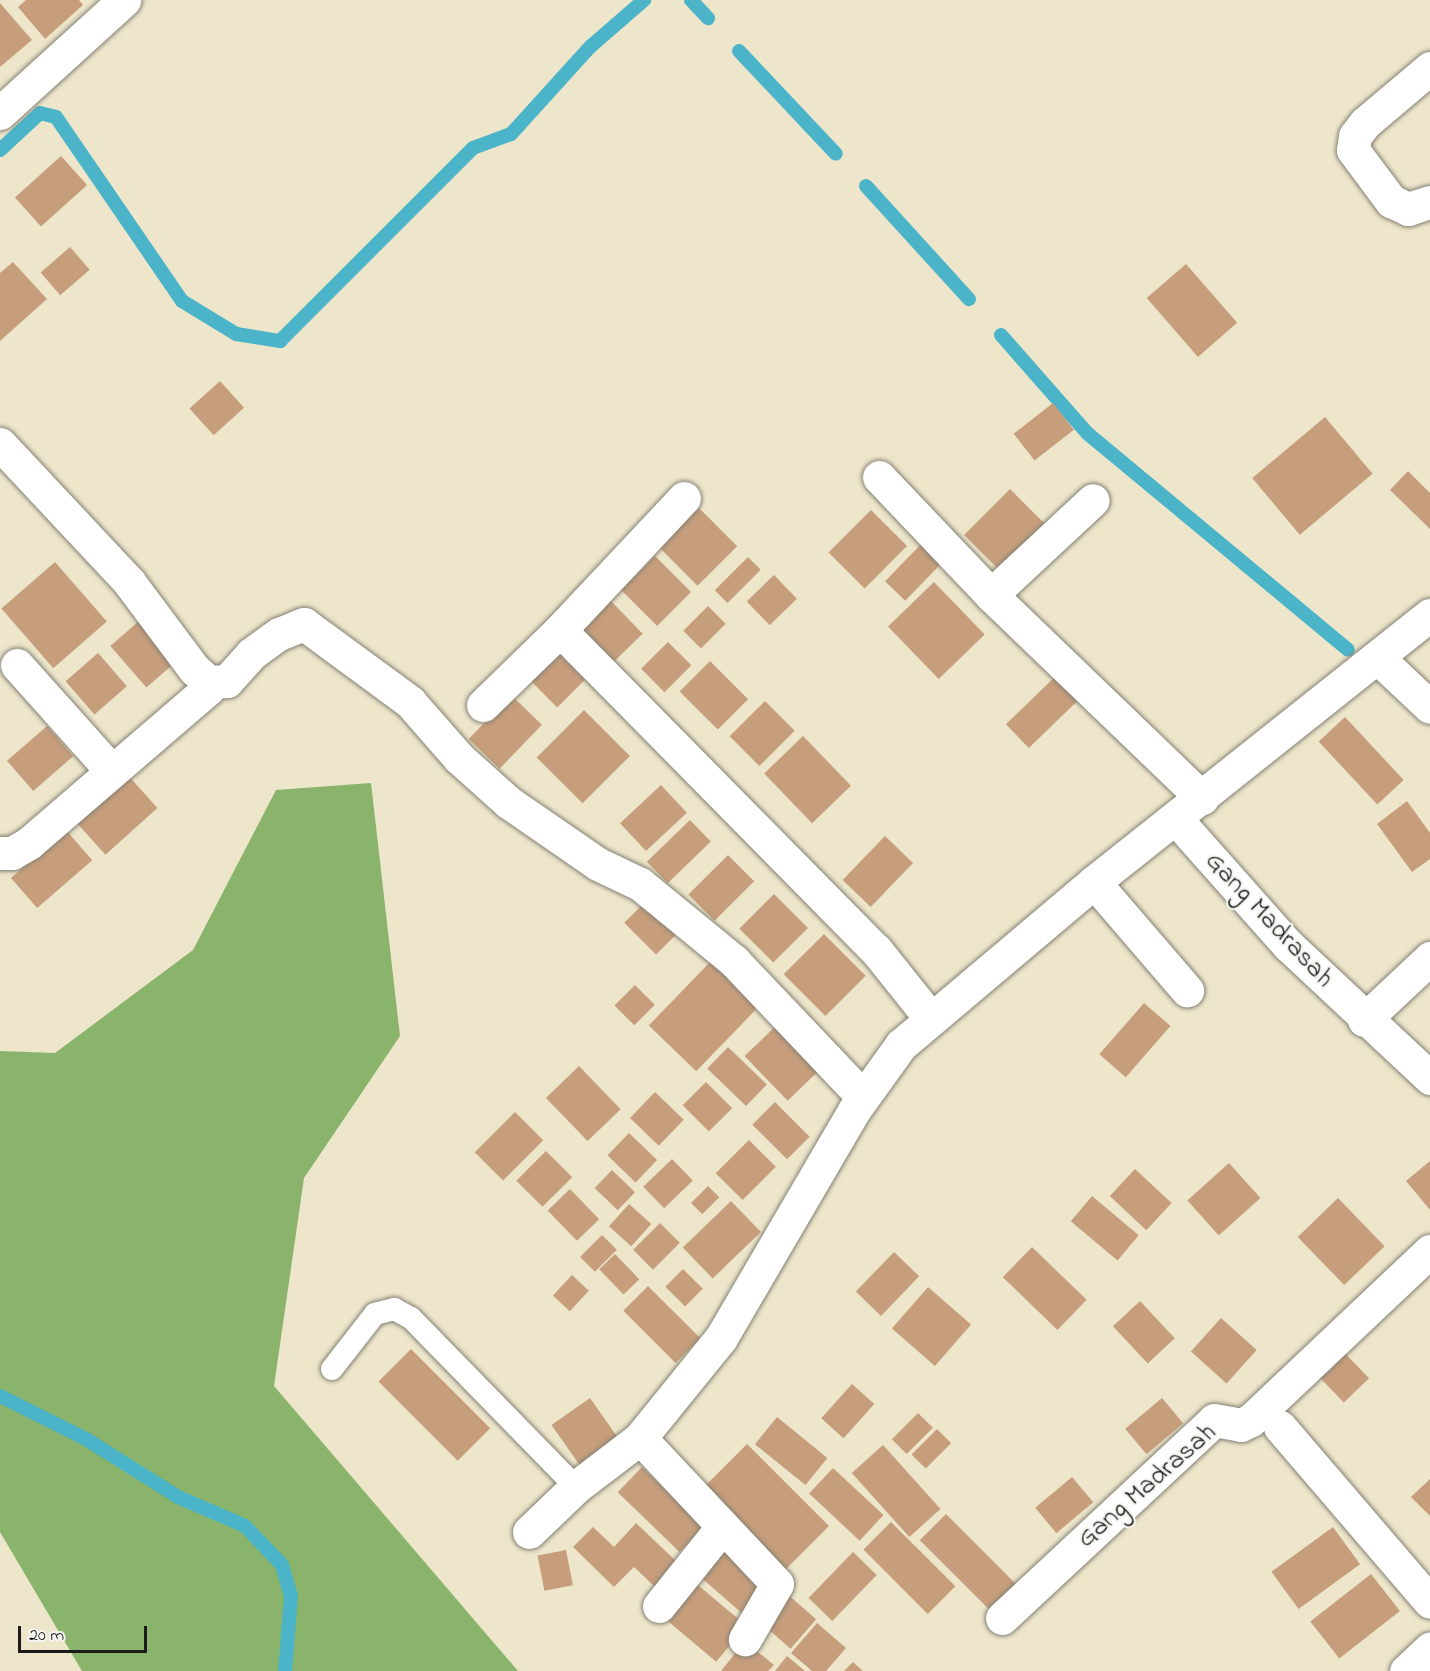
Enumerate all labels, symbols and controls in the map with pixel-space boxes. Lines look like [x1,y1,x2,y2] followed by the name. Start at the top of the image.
[1198,845,1340,995] street label: Gang Madrasah
[1071,1417,1223,1555] street label: Gang Madrasah
[21,1614,150,1652] scale bar
[29,1623,64,1649] text: 20 m

